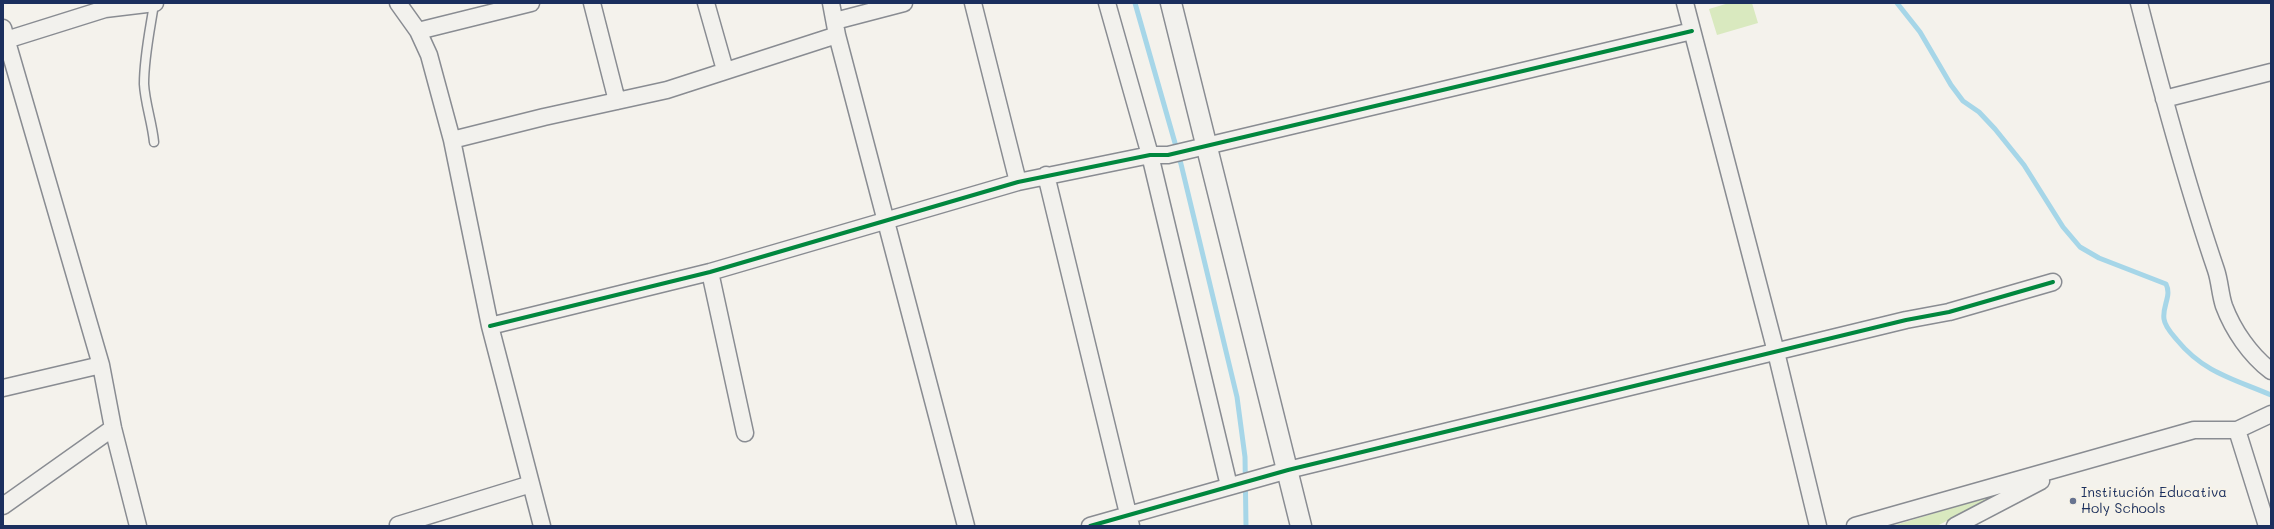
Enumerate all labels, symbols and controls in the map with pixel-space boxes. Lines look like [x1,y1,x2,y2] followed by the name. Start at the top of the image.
[2081,485,2227,518] place label: Institución Educativa Holy Schools
[2068,496,2078,506] marker: Institución Educativa Holy Schools

